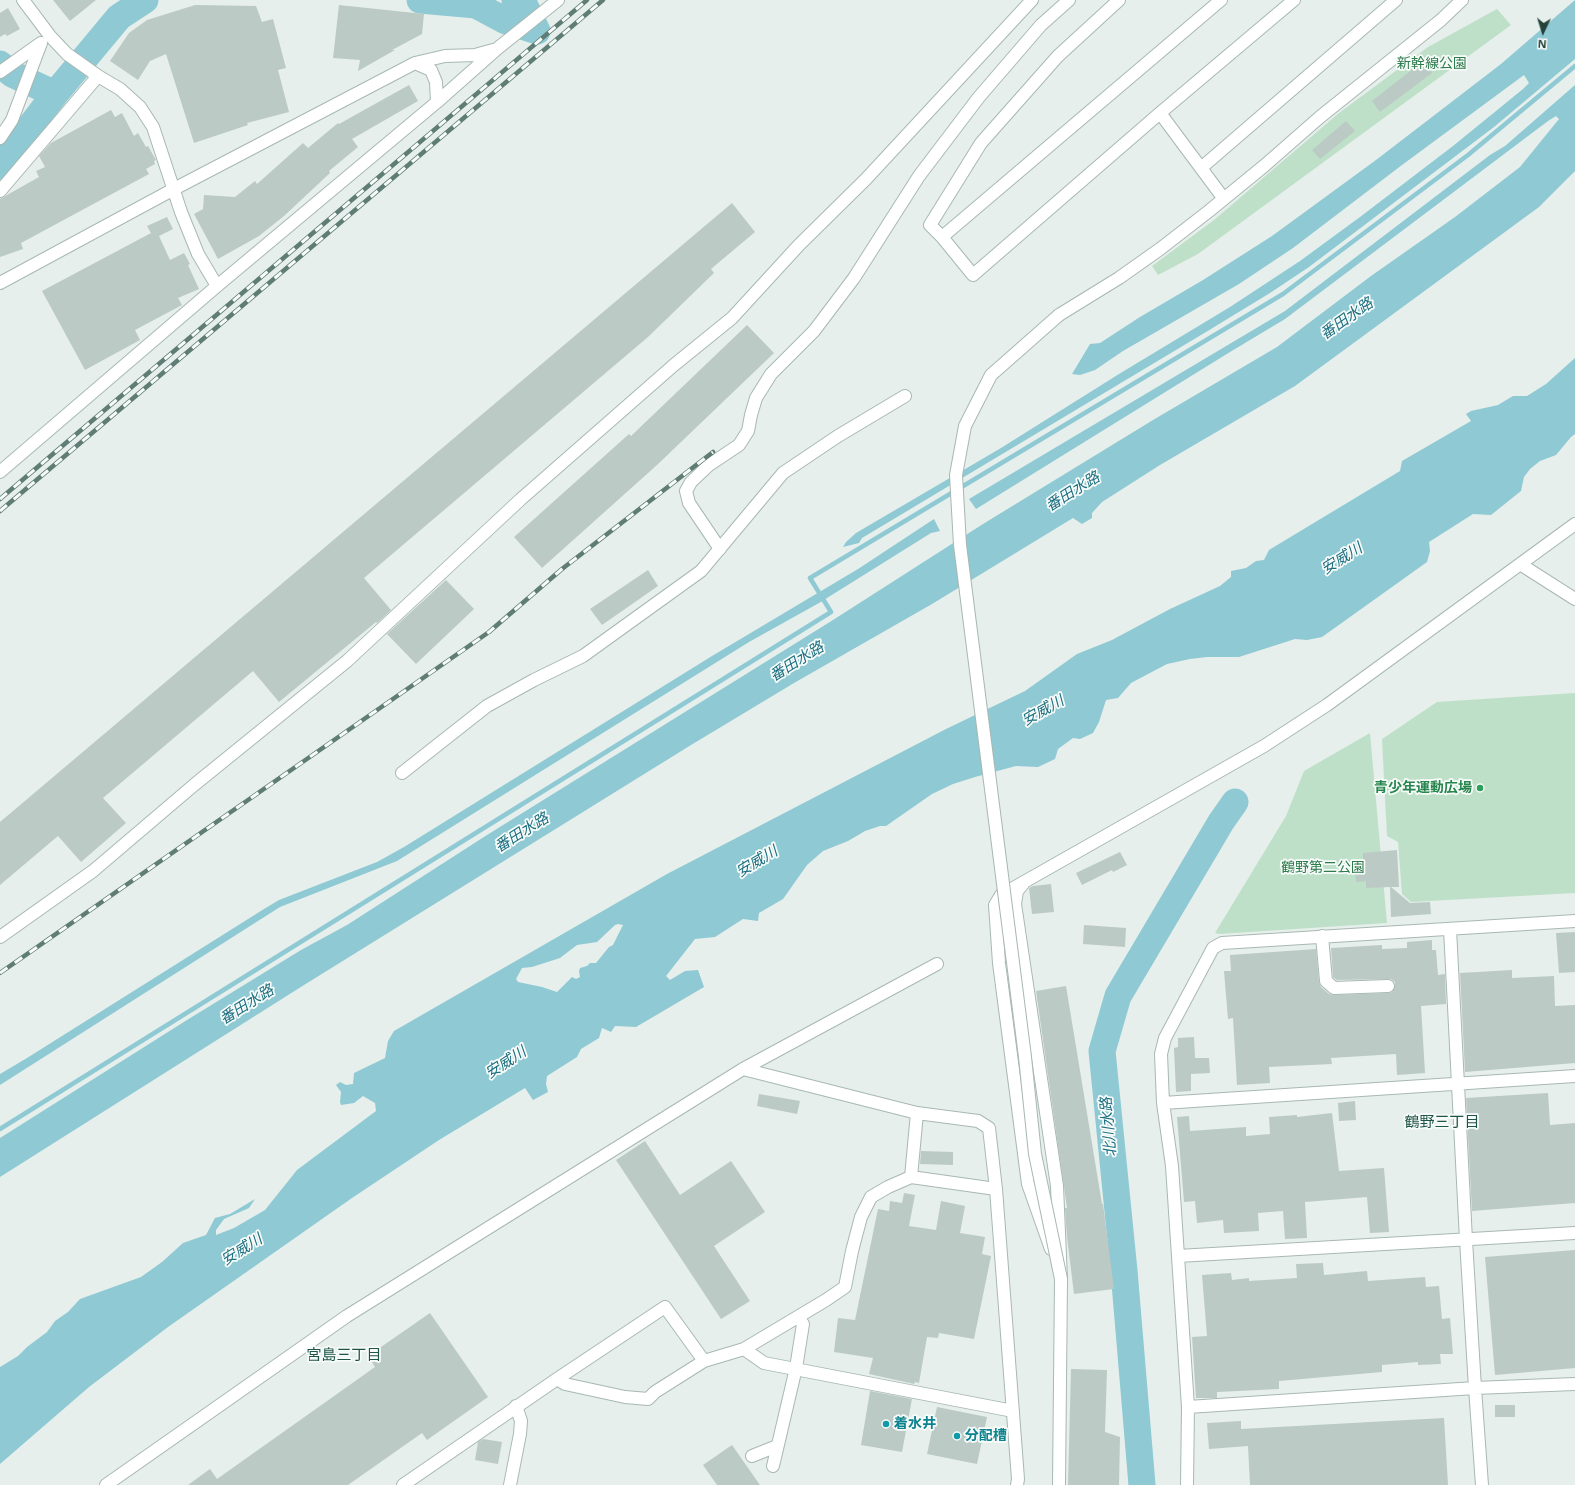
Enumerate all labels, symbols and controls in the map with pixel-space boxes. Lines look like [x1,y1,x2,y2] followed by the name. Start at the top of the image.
[1523,12,1563,52] north arrow
[1537,37,1547,52] text: N
[1397,56,1467,72] park label: 新幹線公園
[1317,294,1377,344] water label: 番田水路
[1043,468,1103,516] water label: 番田水路
[1318,539,1366,579] water label: 安威川
[767,638,827,686] water label: 番田水路
[1019,692,1067,730] water label: 安威川
[1374,780,1472,796] place label: 青少年運動広場
[1475,783,1485,793] marker: 青少年運動広場
[492,809,552,857] water label: 番田水路
[733,843,781,881] water label: 安威川
[1281,860,1365,876] park label: 鶴野第二公園
[217,981,277,1029] water label: 番田水路
[482,1043,530,1083] water label: 安威川
[1097,1096,1121,1158] water label: 北川水路
[1405,1114,1479,1132] district label: 鶴野三丁目
[218,1230,266,1270] water label: 安威川
[307,1347,381,1365] district label: 宮島三丁目
[894,1416,936,1432] place label: 着水井
[881,1419,891,1429] marker: 着水井
[965,1428,1007,1444] place label: 分配槽
[952,1431,962,1441] marker: 分配槽

